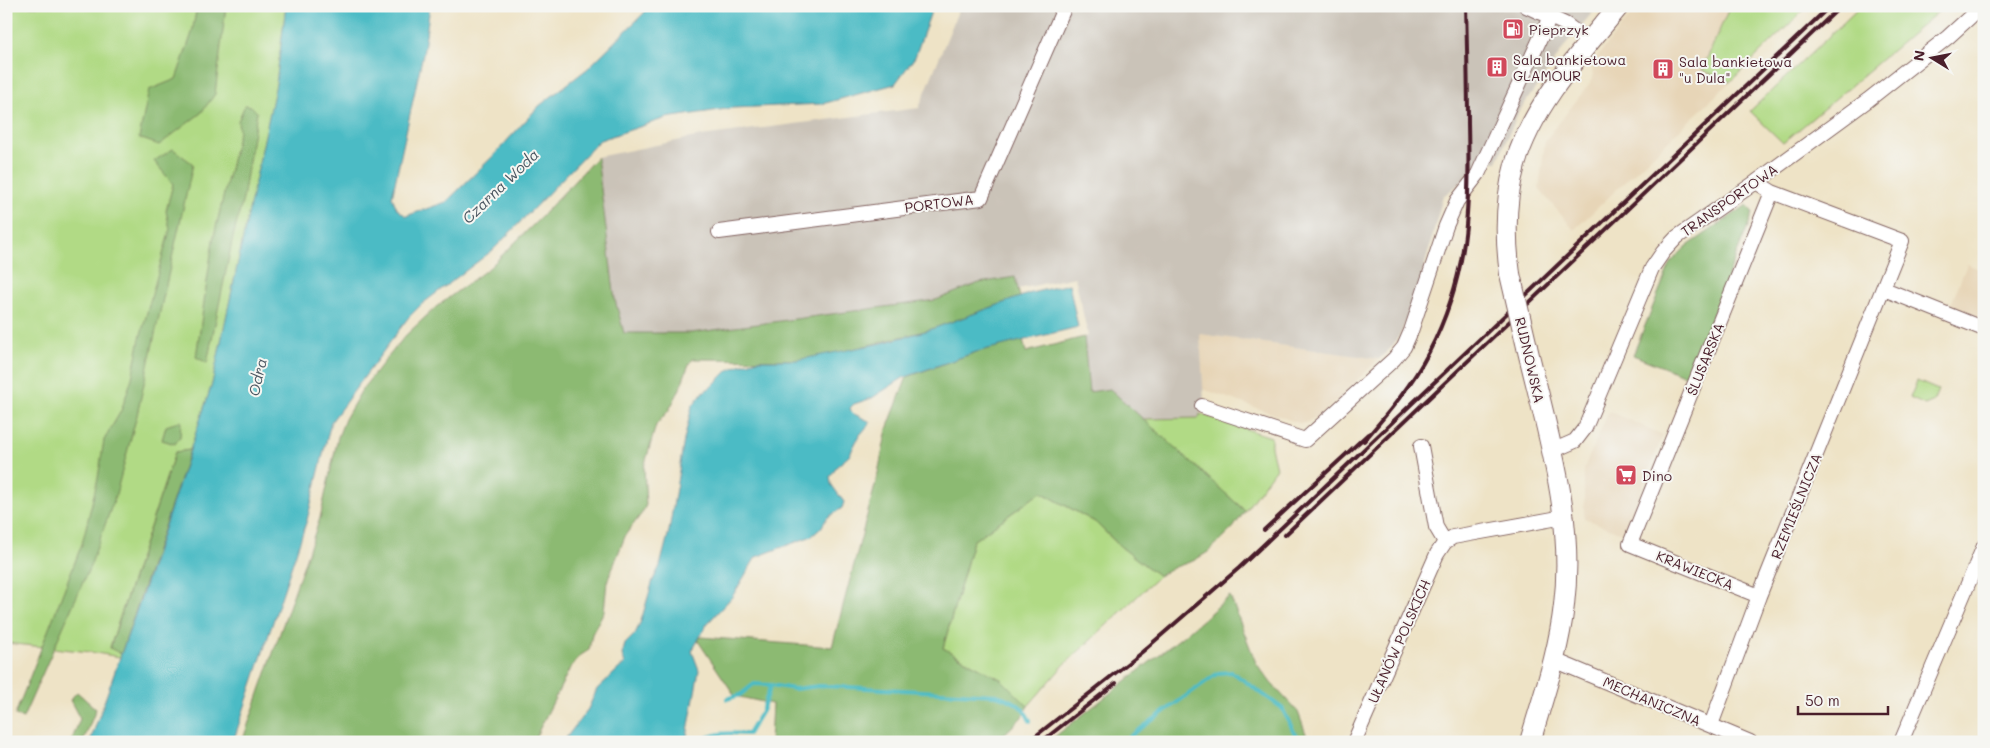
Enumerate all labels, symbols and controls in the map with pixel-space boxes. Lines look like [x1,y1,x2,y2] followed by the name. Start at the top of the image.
[1501,17,1525,41] fuel station icon: Pieprzyk
[1529,20,1589,39] place label: Pieprzyk
[1908,32,1958,82] north arrow
[1908,49,1929,63] text: N
[1513,50,1626,85] place label: Sala bankietowa GLAMOUR
[1679,52,1792,87] place label: Sala bankietowa "u Dula"
[1485,55,1509,79] building icon: Sala bankietowa GLAMOUR
[1651,57,1675,81] building icon: Sala bankietowa "u Dula"
[457,144,543,228] water label: Czarna Woda
[1677,159,1781,241] street label: TRANSPORTOWA
[903,189,975,217] street label: PORTOWA
[1511,315,1549,405] street label: RUDNOWSKA
[1682,320,1728,398] street label: ŚLUSARSKA
[243,356,271,398] water label: Odra
[1766,450,1826,562] street label: RZEMIEŚLNICZA
[1614,463,1638,487] supermarket icon: Dino
[1642,466,1672,485] place label: Dino
[1654,546,1736,594] street label: KRAWIECKA
[1363,576,1435,706] street label: UŁANÓW POLSKICH
[1600,672,1704,730] street label: MECHANICZNA
[1798,683,1888,715] scale bar
[1805,690,1840,710] text: 50 m

